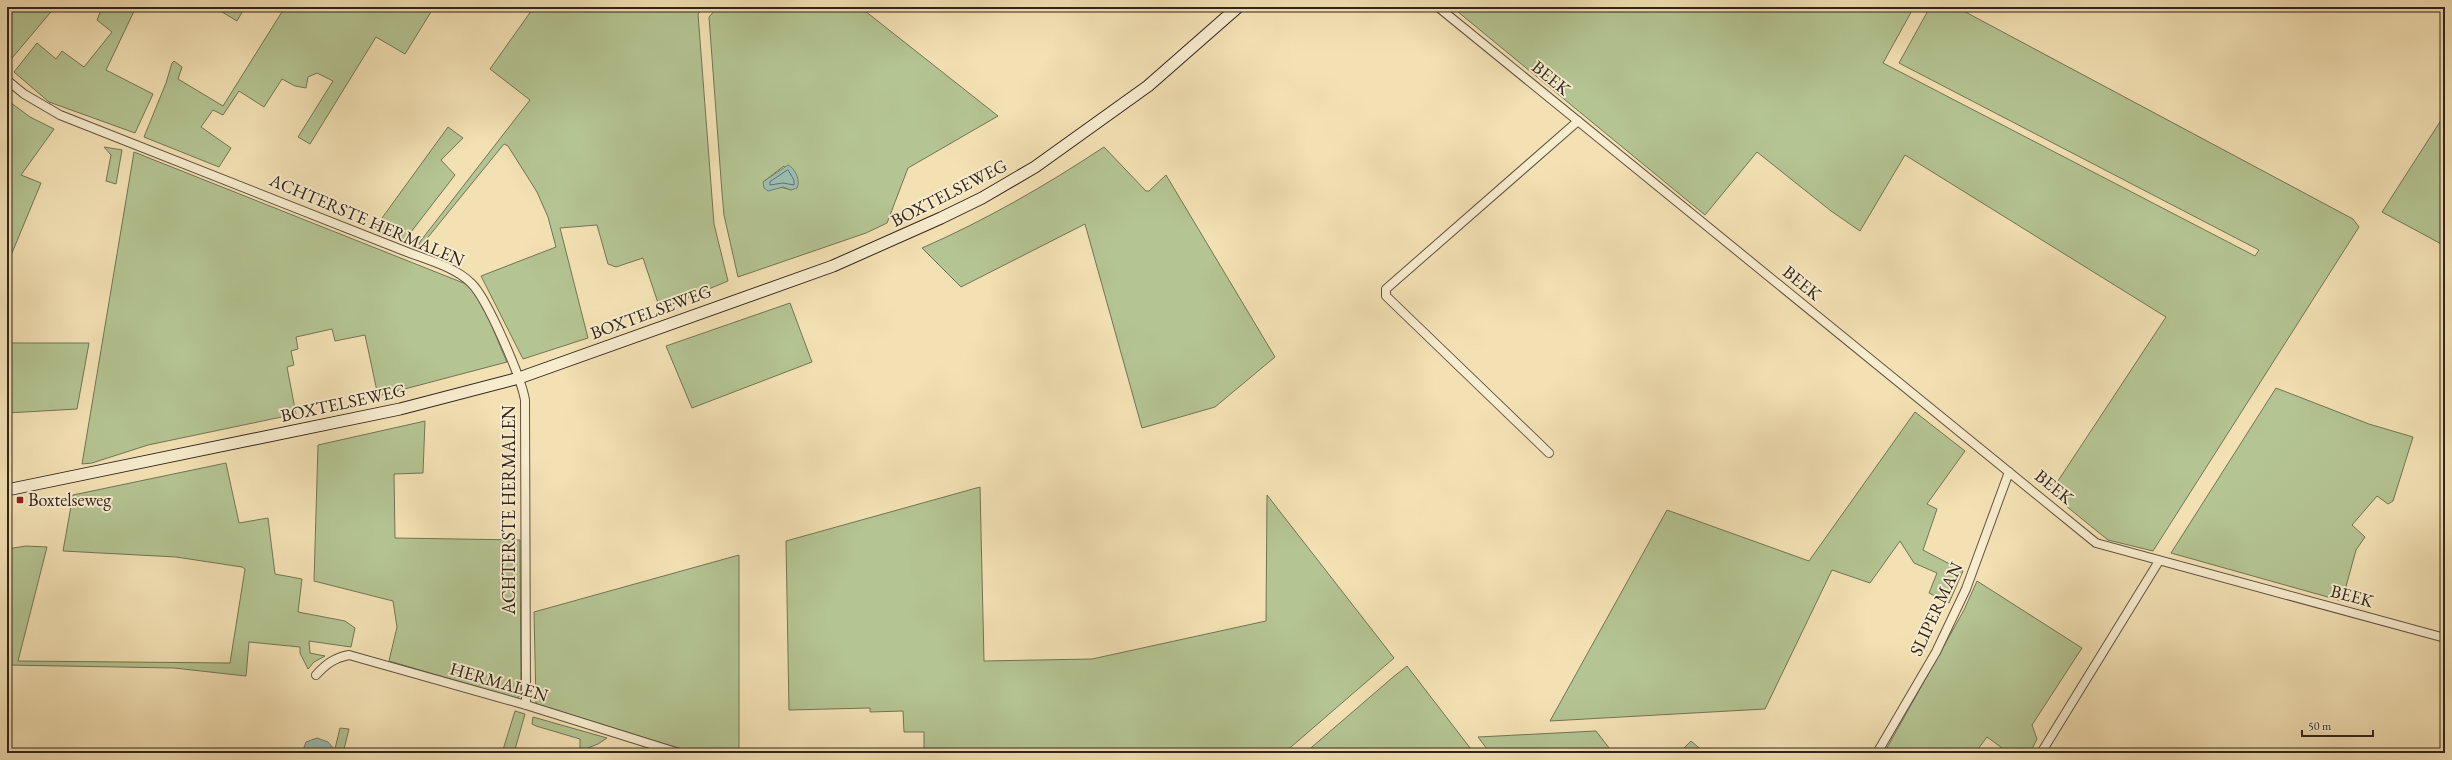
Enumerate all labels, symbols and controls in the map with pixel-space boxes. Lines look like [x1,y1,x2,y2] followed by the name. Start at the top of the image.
[1527,55,1576,101] street label: BEEK
[887,153,1011,232] street label: BOXTELSEWEG
[265,168,469,271] street label: ACHTERSTE HERMALEN
[1778,260,1827,306] street label: BEEK
[587,279,715,344] street label: BOXTELSEWEG
[278,378,408,427] street label: BOXTELSEWEG
[497,404,520,616] street label: ACHTERSTE HERMALEN
[2030,464,2079,510] street label: BEEK
[28,488,111,511] place label: Boxtelseweg
[15,495,25,505] marker: Boxtelseweg
[1904,558,1968,659] street label: SLIPERMAN
[2328,579,2377,612] street label: BEEK
[447,657,552,707] street label: HERMALEN
[2302,712,2373,738] scale bar
[2308,718,2332,734] text: 50 m

